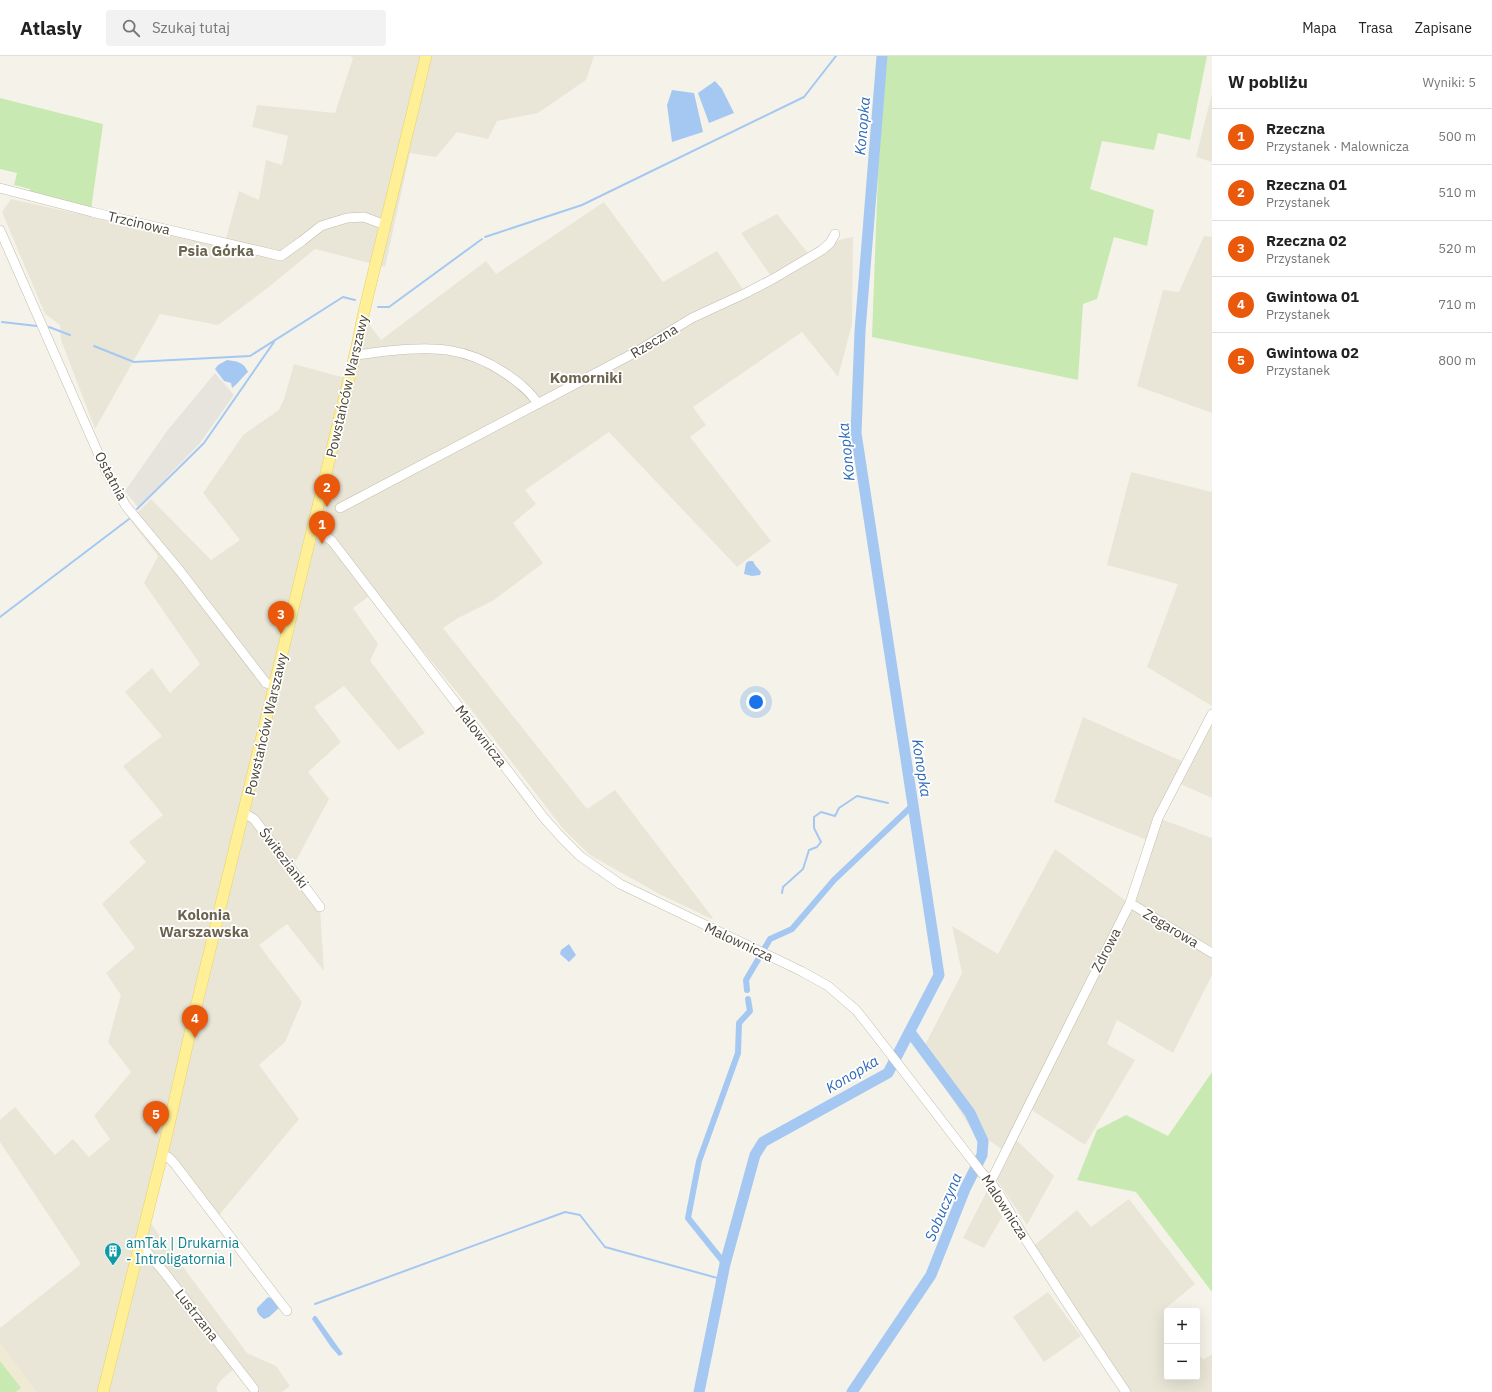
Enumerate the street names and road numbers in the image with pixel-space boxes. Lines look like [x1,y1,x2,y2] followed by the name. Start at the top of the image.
[106,207,172,239] street label: Trzcinowa
[322,313,372,459] street label: Powstańców Warszawy
[627,320,681,362] street label: Rzeczna
[91,448,132,504] street label: Ostatnia
[241,651,291,797] street label: Powstańców Warszawy
[451,701,511,771] street label: Malownicza
[255,824,313,892] street label: Świtezianki
[1140,904,1202,952] street label: Zegarowa
[702,918,777,966] street label: Malownicza
[1087,924,1125,975] street label: Zdrowa
[977,1171,1033,1243] street label: Malownicza
[171,1285,223,1345] street label: Lustrzana

